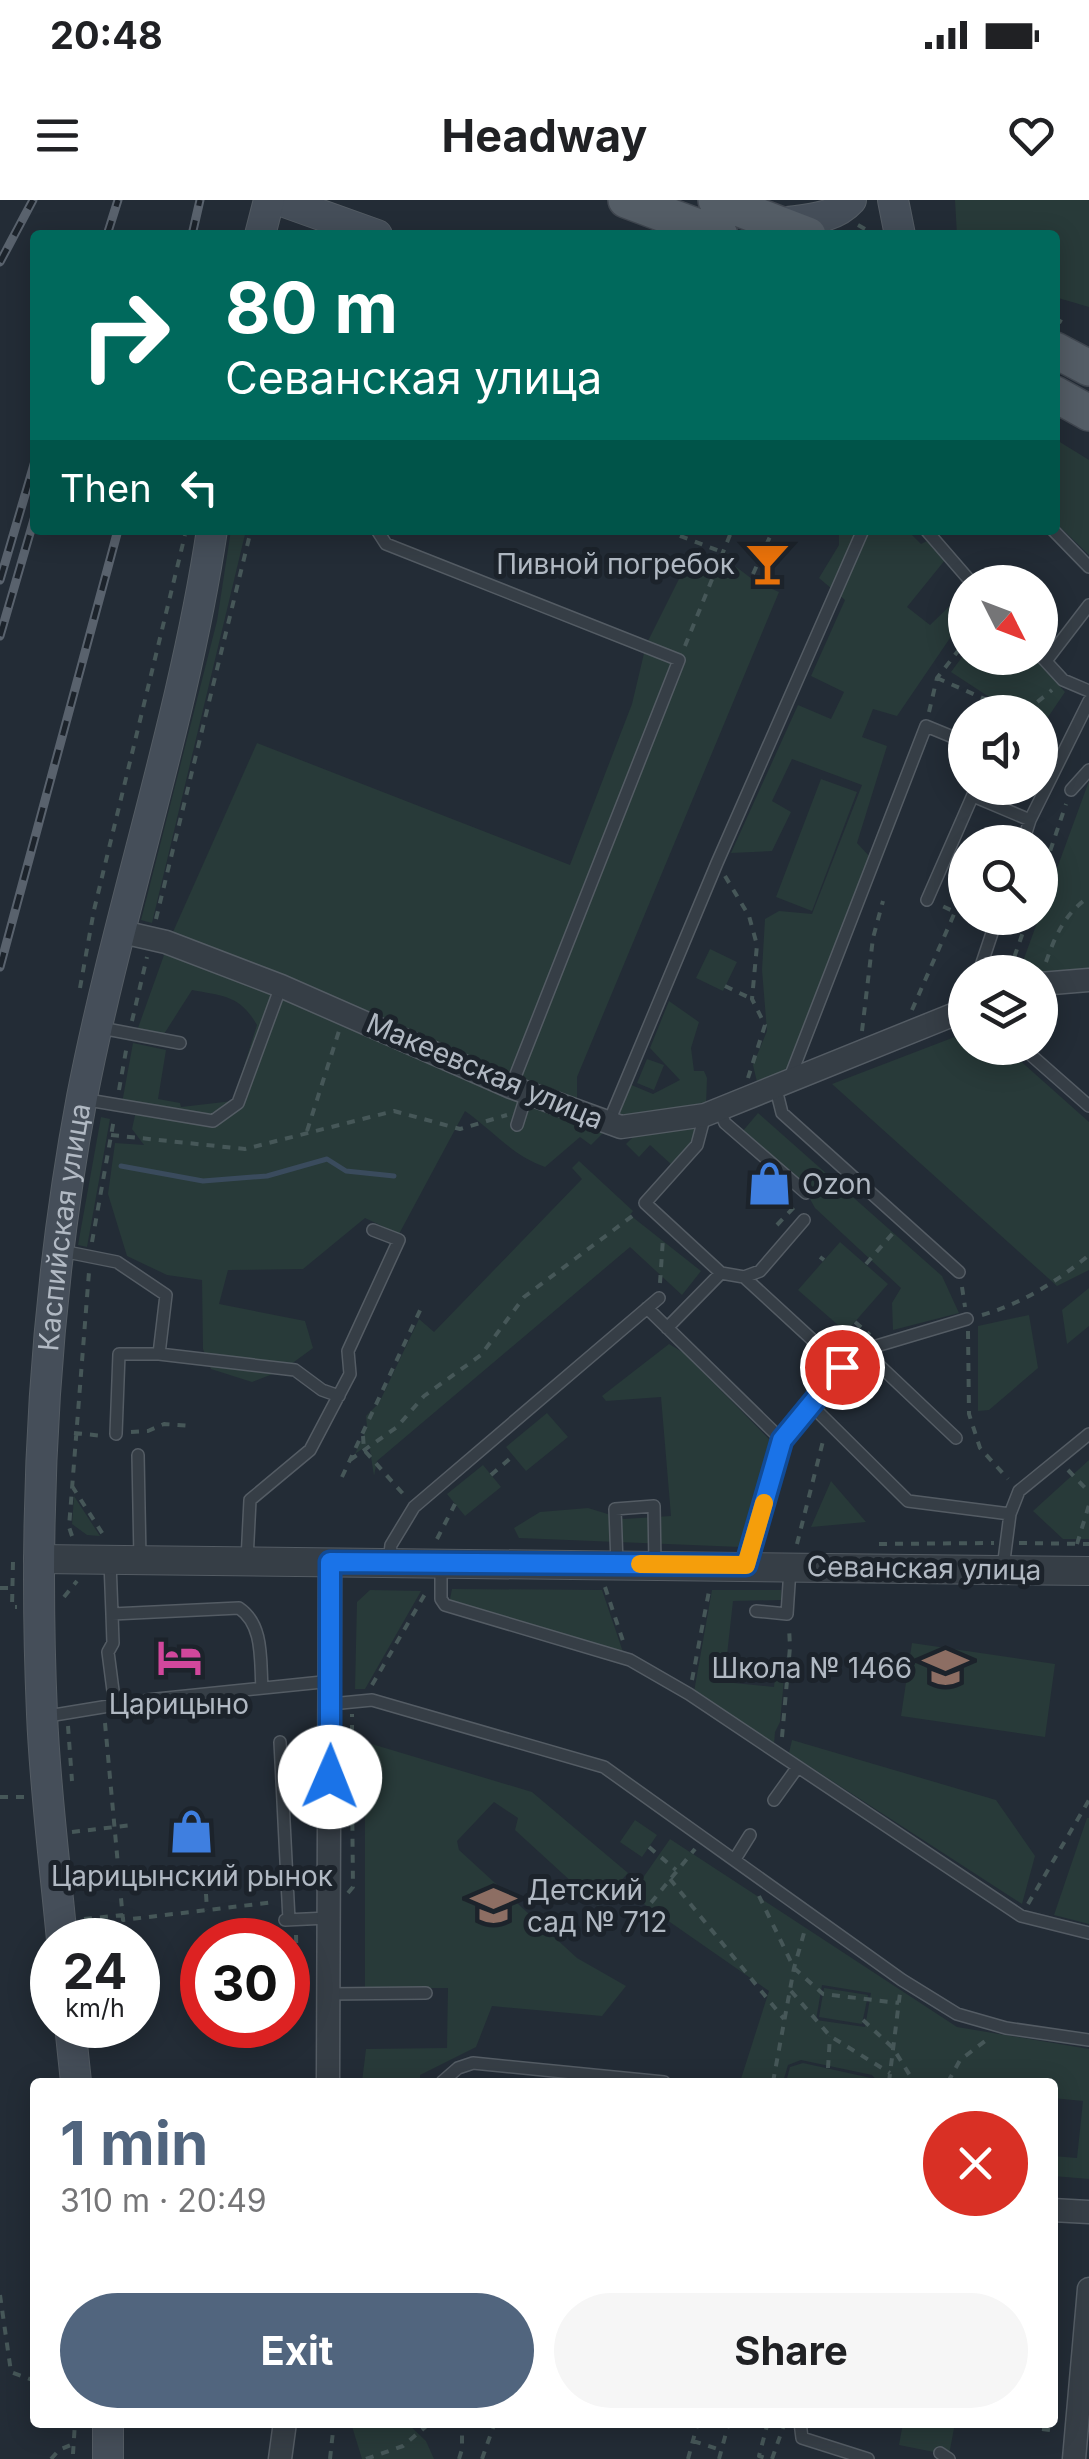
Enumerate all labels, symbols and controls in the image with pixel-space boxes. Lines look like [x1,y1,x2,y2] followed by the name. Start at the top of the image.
[50,12,163,58] text: 20:48
[30,108,85,163] icon: menu
[442,108,647,163] text: Headway
[1004,108,1059,163] icon: heart
[225,265,398,350] text: 80 m
[60,270,190,400] icon: right
[225,350,602,405] text: Севанская улица
[172,460,227,515] icon: left
[60,465,152,511] text: Then
[744,540,792,588] bar icon: Пивной погребок
[496,547,735,581] place label: Пивной погребок
[948,565,1058,675] north arrow
[948,565,1058,1065] map controls
[948,695,1058,805] button: sound
[948,825,1058,935] button: search
[948,955,1058,1065] button: layers
[362,1006,608,1136] street label: Макеевская улица
[31,1100,98,1353] street label: Каспийская улица
[745,1160,793,1208] shop icon: Ozon
[802,1167,872,1201] place label: Ozon
[800,1325,885,1410] pin
[815,1340,870,1395] icon: arrive
[806,1549,1042,1587] street label: Севанская улица
[155,1634,203,1682] hotel icon: Царицыно
[921,1644,969,1692] school or university icon: Школа № 1466
[711,1651,912,1685] place label: Школа № 1466
[109,1687,249,1721] place label: Царицыно
[278,1725,382,1829] position arrow
[168,1807,216,1855] shop icon: Царицынский рынок
[51,1859,333,1893] place label: Царицынский рынок
[527,1873,667,1939] place label: Детский сад № 712
[470,1882,518,1930] school or university icon: Детский сад № 712
[180,1918,310,2048] speed limit sign: 30
[63,1941,127,2001] text: 24
[65,1993,125,2023] text: km/h
[60,2107,208,2179] text: 1 min
[923,2111,1028,2216] button: close
[60,2181,267,2220] text: 310 m · 20:49
[60,2293,534,2408] button: Exit
[554,2293,1028,2408] button: Share

